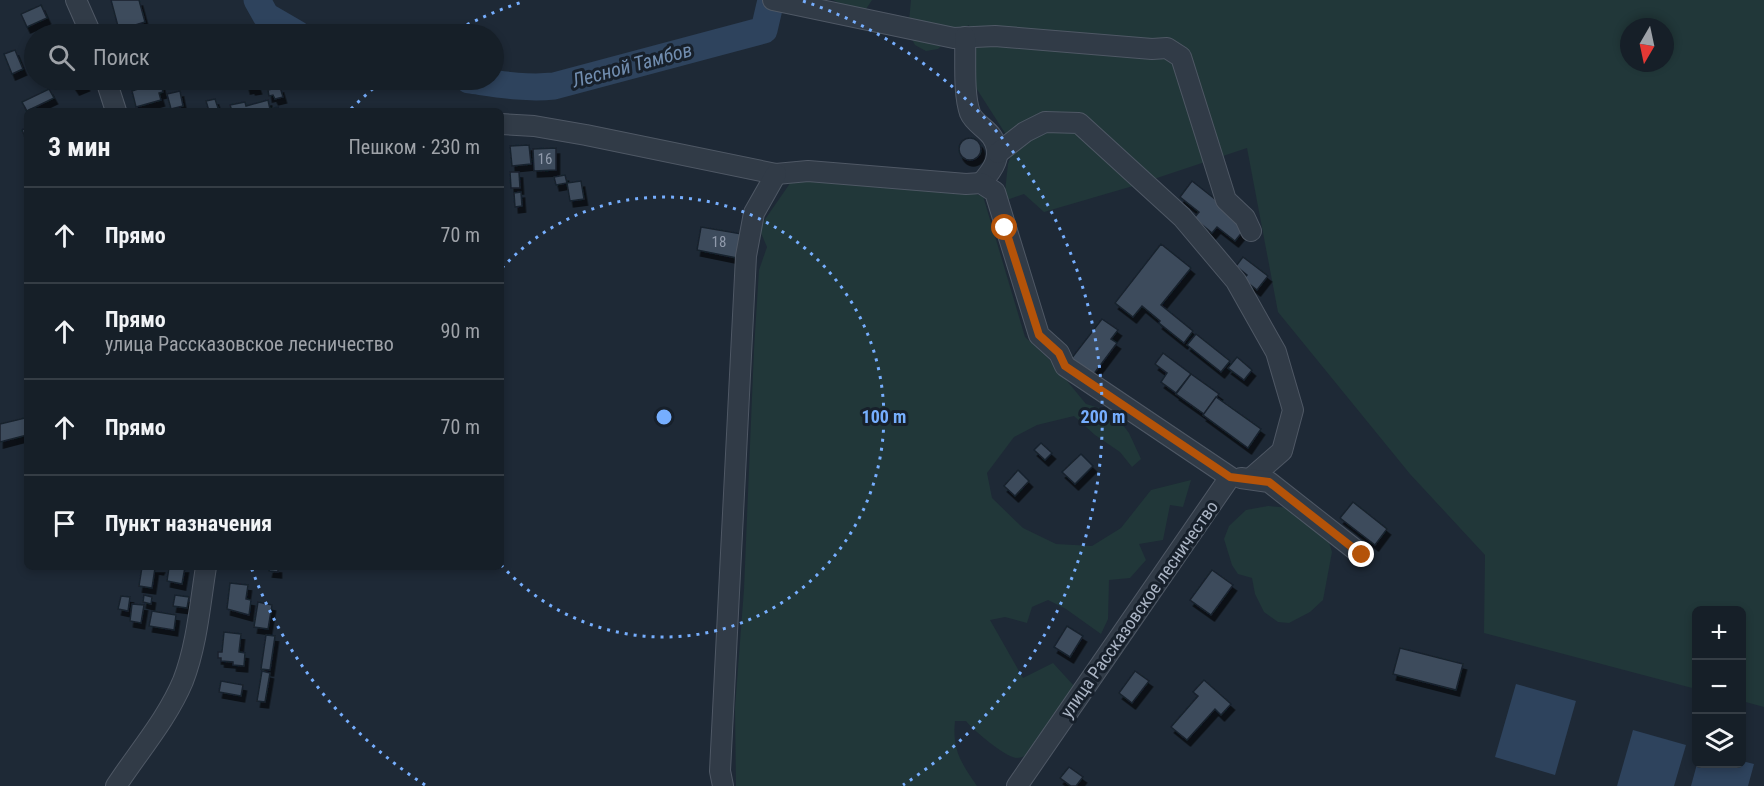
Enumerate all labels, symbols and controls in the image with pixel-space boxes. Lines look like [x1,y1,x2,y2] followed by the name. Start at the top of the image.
[1620,18,1674,72] north arrow
[24,24,504,90] search box
[568,37,695,93] water label: Лесной Тамбов
[45,41,78,74] icon: search
[93,45,150,70] text: Поиск
[48,132,110,162] text: 3 мин
[348,135,480,159] text: Пешком · 230 m
[538,150,552,168] house number: 16
[991,214,1017,240] route start
[48,219,81,252] icon: ahead
[105,223,166,248] text: Прямо
[441,223,480,247] text: 70 m
[712,233,726,251] house number: 18
[105,307,166,332] text: Прямо
[48,315,81,348] icon: ahead
[441,319,480,343] text: 90 m
[105,332,394,356] text: улица Рассказовское лесничество
[862,406,906,427] text: 100 m
[1081,406,1125,427] text: 200 m
[654,407,674,427] centre of rings
[48,411,81,444] icon: ahead
[105,415,166,440] text: Прямо
[441,415,480,439] text: 70 m
[1056,496,1222,722] street label: улица Рассказовское лесничество
[48,507,81,540] icon: arrive
[105,511,272,536] text: Пункт назначения
[1348,541,1374,567] route end
[1692,606,1746,768] map controls
[1692,606,1746,660] button: +
[1692,660,1746,714] button: −
[1692,714,1746,768] button: layers

